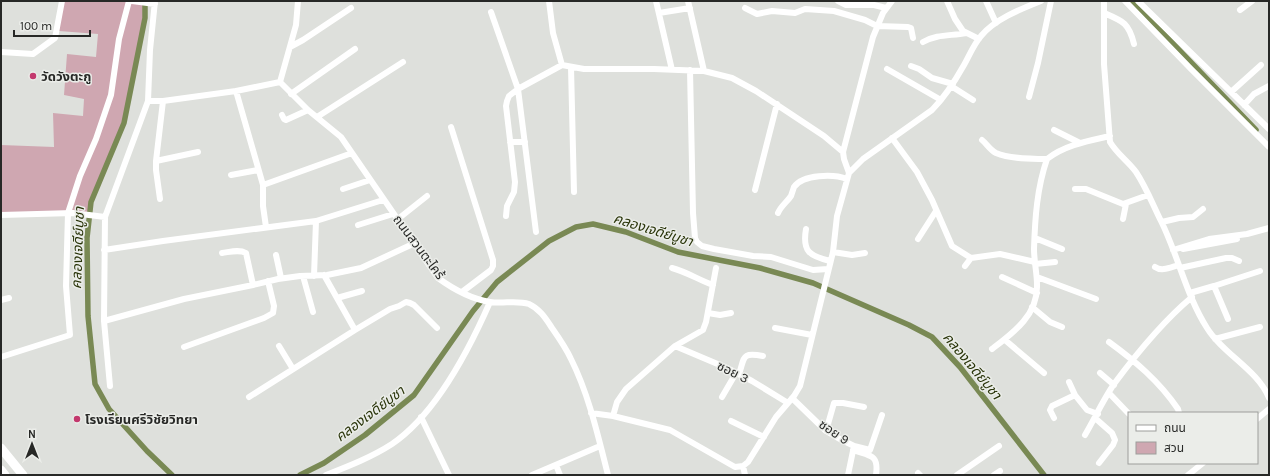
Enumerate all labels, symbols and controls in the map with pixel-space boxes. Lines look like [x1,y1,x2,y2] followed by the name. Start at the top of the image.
[14,12,90,38] scale bar
[20,19,52,33] text: 100 m
[41,69,91,85] place label: วัดวังตะกู
[28,71,38,81] marker: วัดวังตะกู
[68,205,88,289] water label: คลองเจดีย์บูชา
[611,210,696,251] water label: คลองเจดีย์บูชา
[390,212,448,283] street label: ถนนสวนตะไคร้
[939,329,1006,404] water label: คลองเจดีย์บูชา
[715,358,751,386] street label: ซอย 3
[332,382,409,445] water label: คลองเจดีย์บูชา
[85,412,198,427] place label: โรงเรียนศรีวิชัยวิทยา
[1128,412,1258,464] legend
[72,414,82,424] marker: โรงเรียนศรีวิชัยวิทยา
[816,417,852,447] street label: ซอย 9
[1164,421,1186,435] text: ถนน
[12,424,52,464] north arrow
[28,428,36,441] text: N
[1164,441,1184,455] text: สวน

